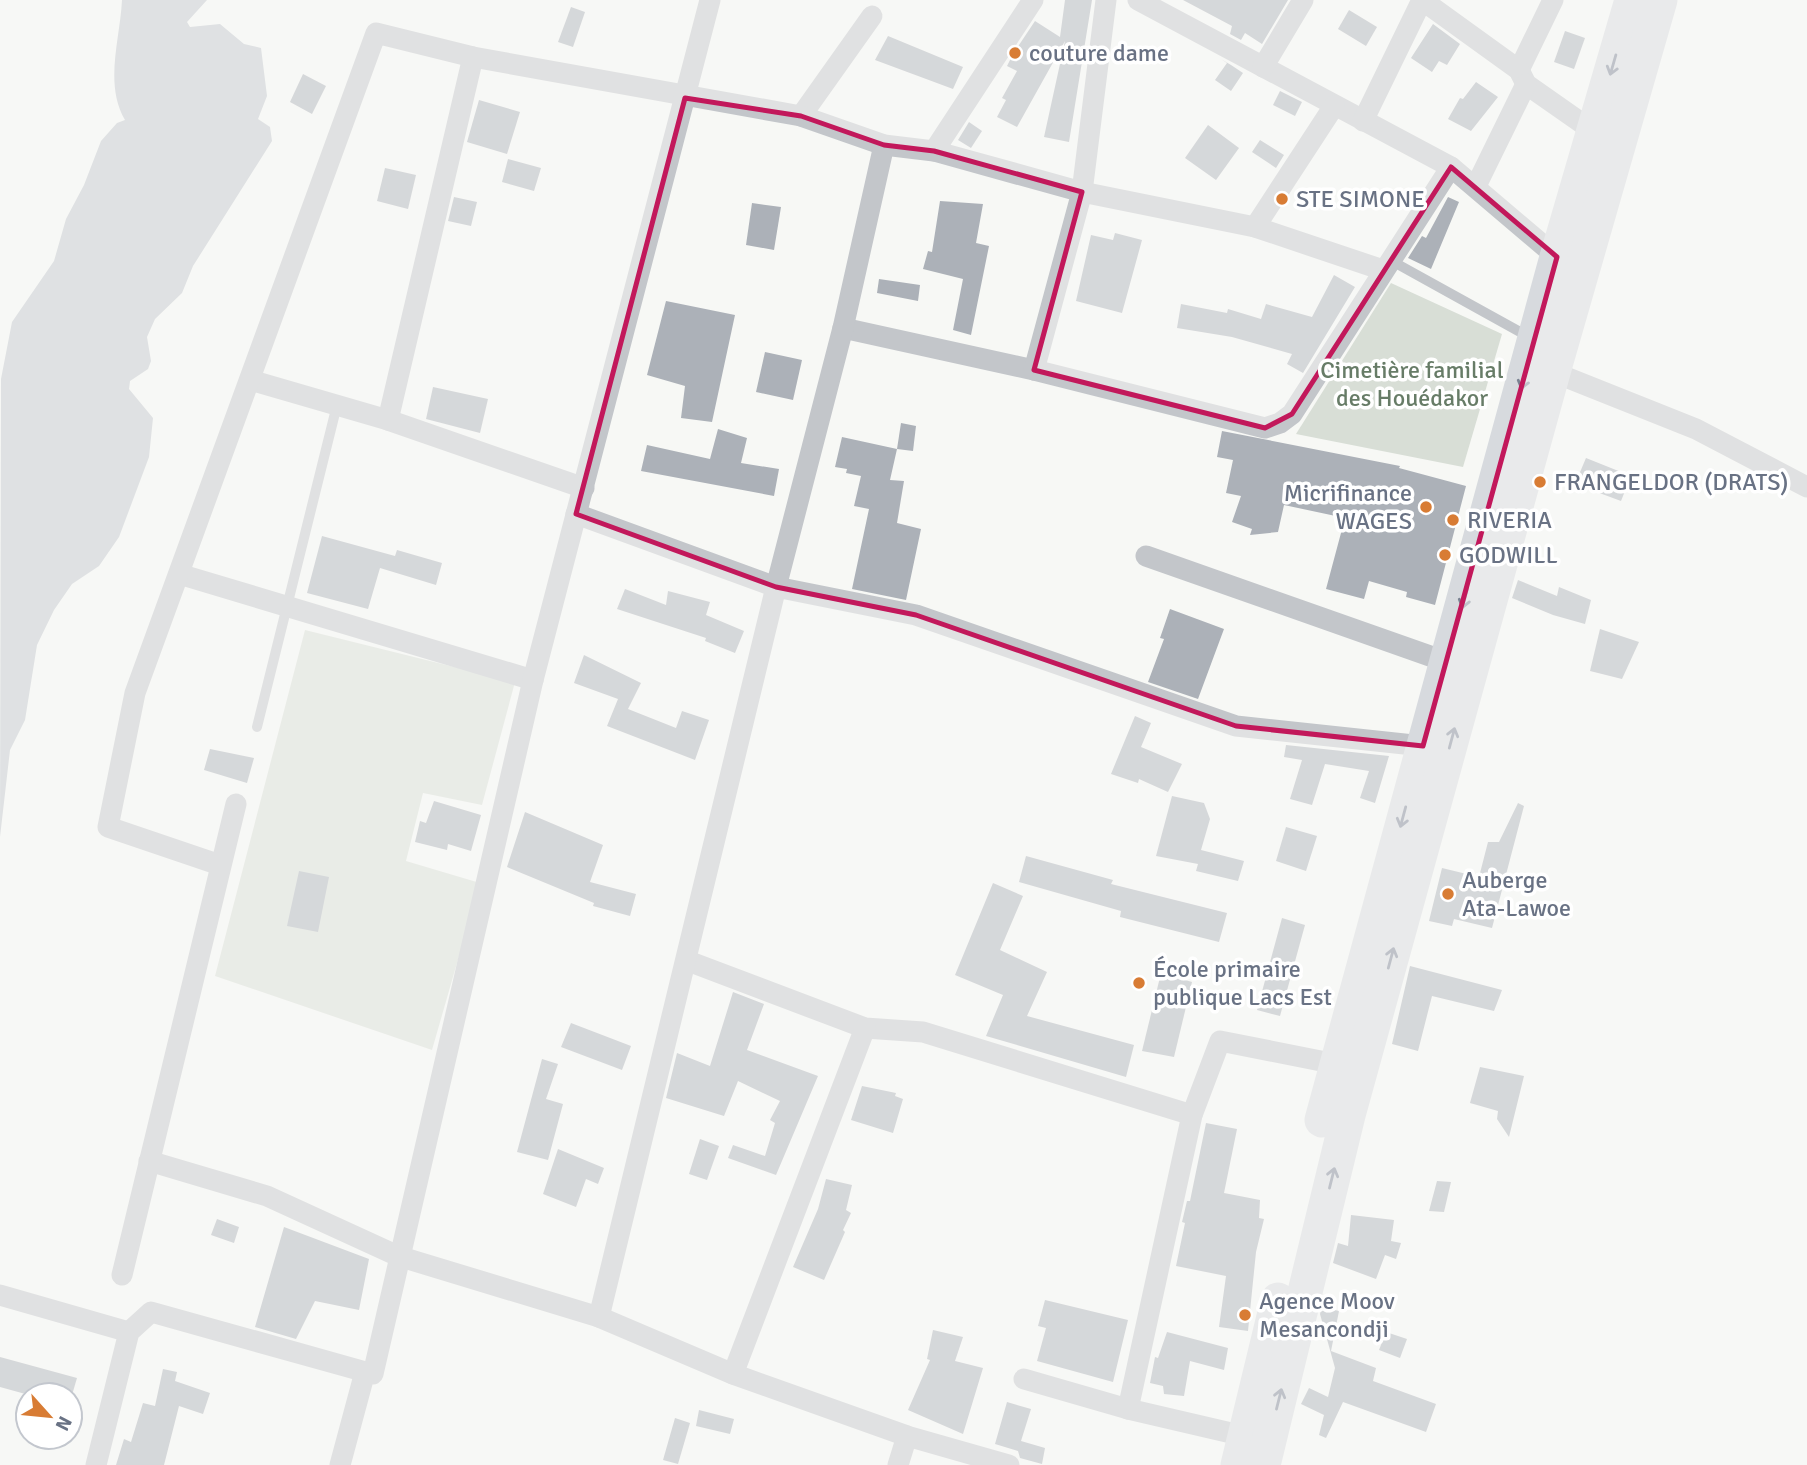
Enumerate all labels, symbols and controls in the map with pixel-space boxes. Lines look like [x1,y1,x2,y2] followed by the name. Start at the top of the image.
[1029,38,1169,68] place label: couture dame
[1007,45,1023,61] marker: couture dame
[1605,54,1618,76] one-way arrow
[1296,184,1425,214] place label: STE SIMONE
[1274,191,1290,207] marker: STE SIMONE
[1320,355,1504,413] park label: Cimetière familial des Houédakor
[1517,367,1530,390] one-way arrow
[1554,467,1789,497] place label: FRANGELDOR (DRATS)
[1532,474,1548,490] marker: FRANGELDOR (DRATS)
[1284,478,1412,536] place label: Micrifinance WAGES
[1418,499,1434,515] marker: Micrifinance WAGES
[1467,505,1552,535] place label: RIVERIA
[1445,512,1461,528] marker: RIVERIA
[1459,540,1558,570] place label: GODWILL
[1437,547,1453,563] marker: GODWILL
[1457,587,1470,609] one-way arrow
[1446,728,1459,750] one-way arrow
[1396,806,1409,828] one-way arrow
[1462,865,1571,923] place label: Auberge Ata-Lawoe
[1440,886,1456,902] marker: Auberge Ata-Lawoe
[1385,947,1398,970] one-way arrow
[1153,954,1332,1012] place label: École primaire publique Lacs Est
[1131,975,1147,991] marker: École primaire publique Lacs Est
[1327,1167,1340,1189] one-way arrow
[1259,1286,1395,1344] place label: Agence Moov Mesancondji
[1237,1307,1253,1323] marker: Agence Moov Mesancondji
[14,1381,84,1451] north arrow
[1273,1388,1286,1411] one-way arrow
[50,1412,77,1435] text: N

